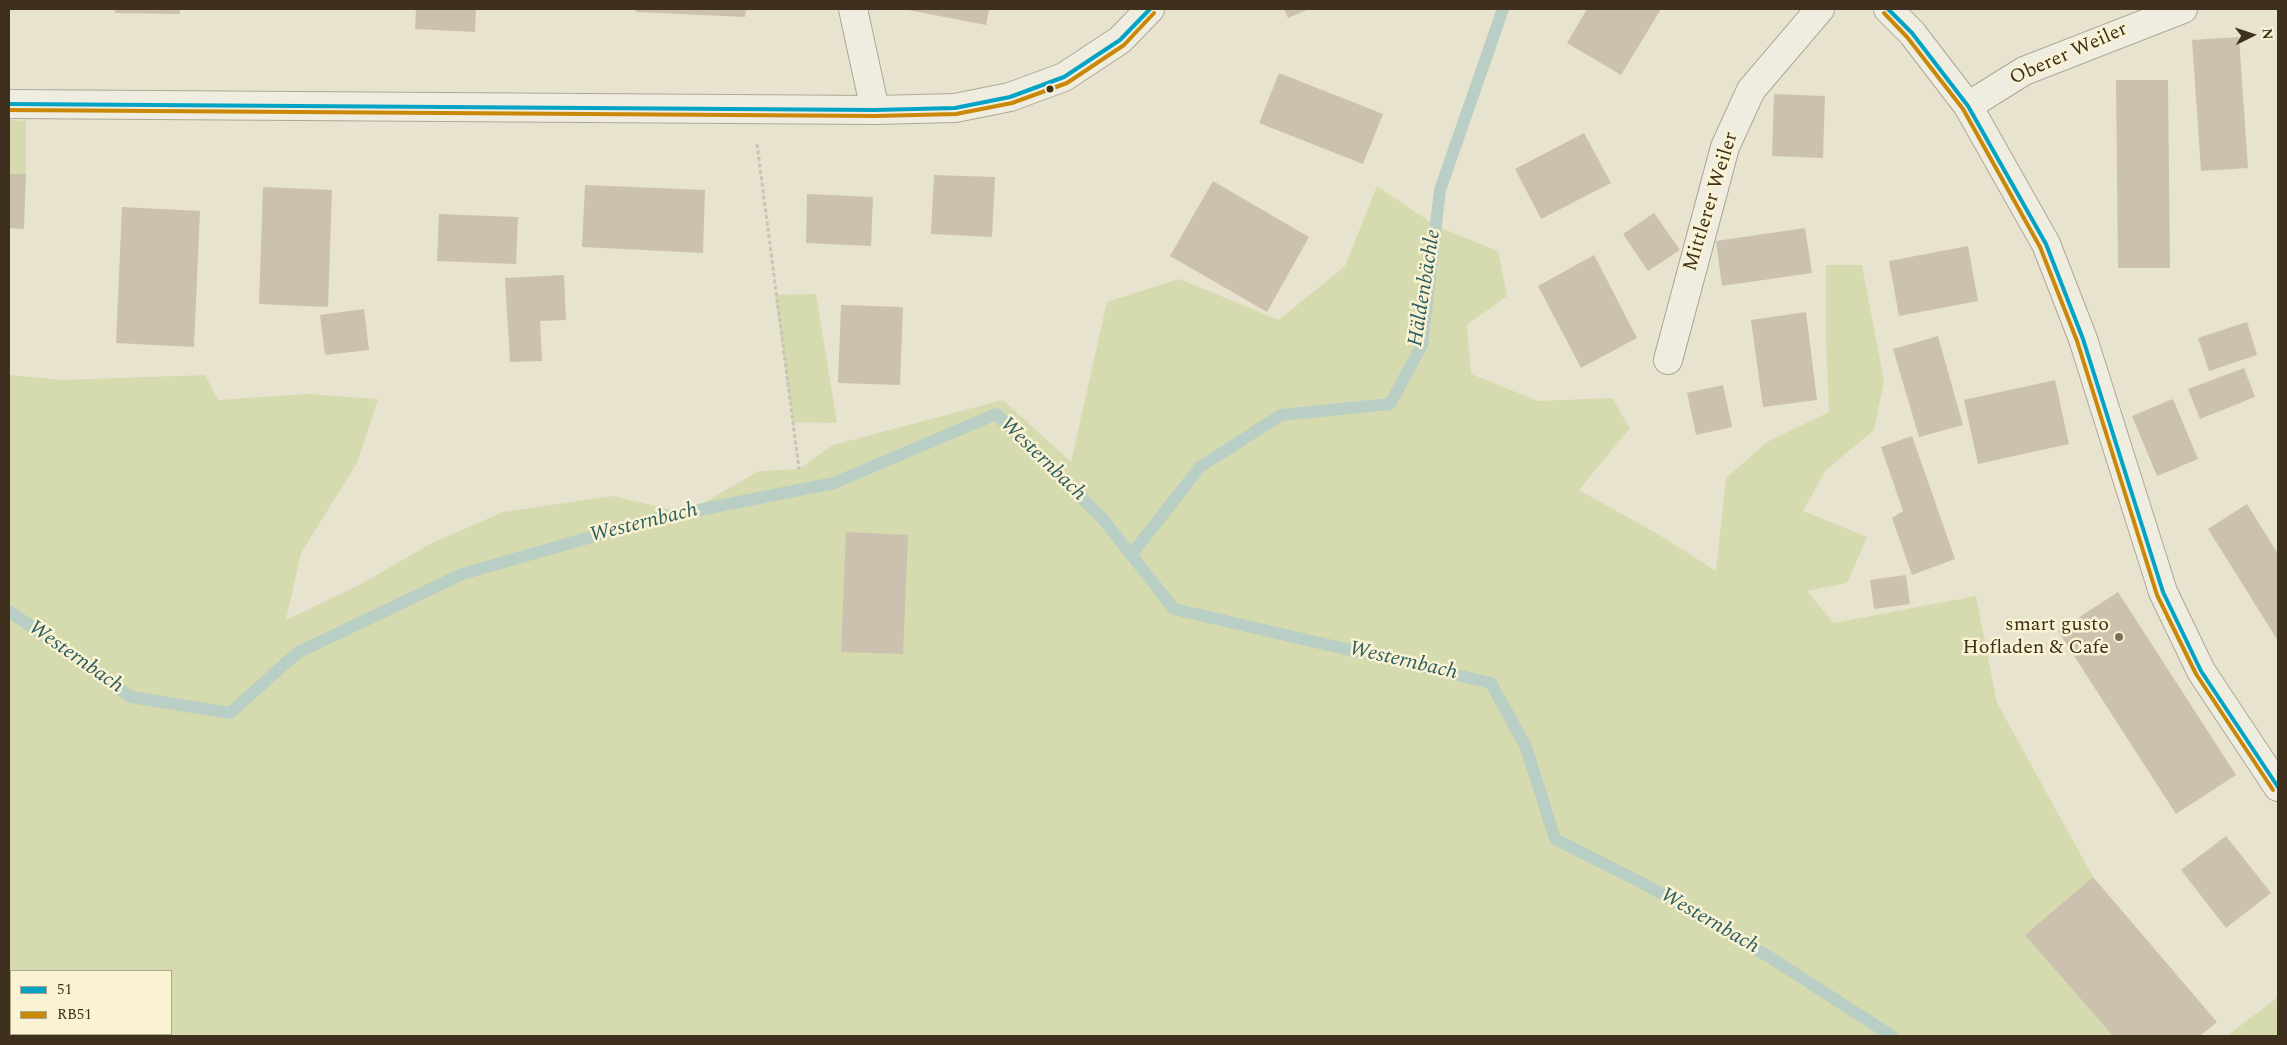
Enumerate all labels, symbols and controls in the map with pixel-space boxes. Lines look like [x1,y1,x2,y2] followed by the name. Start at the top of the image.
[2227,10,2277,60] north arrow
[2006,18,2132,92] street label: Oberer Weiler
[2257,27,2278,40] text: N
[1045,84,1055,94] unlabelled marker
[1679,129,1745,275] street label: Mittlerer Weiler
[1404,228,1448,348] water label: Häldenbächle
[994,413,1090,507] water label: Westernbach
[587,498,701,550] water label: Westernbach
[1962,614,2109,661] place label: smart gusto Hofladen & Cafe
[23,616,127,700] water label: Westernbach
[2113,631,2125,643] marker: smart gusto Hofladen & Cafe
[1346,637,1460,687] water label: Westernbach
[1655,884,1763,960] water label: Westernbach
[10,970,172,1035] legend
[57,978,72,1001] text: 51
[57,1003,92,1026] text: RB51

